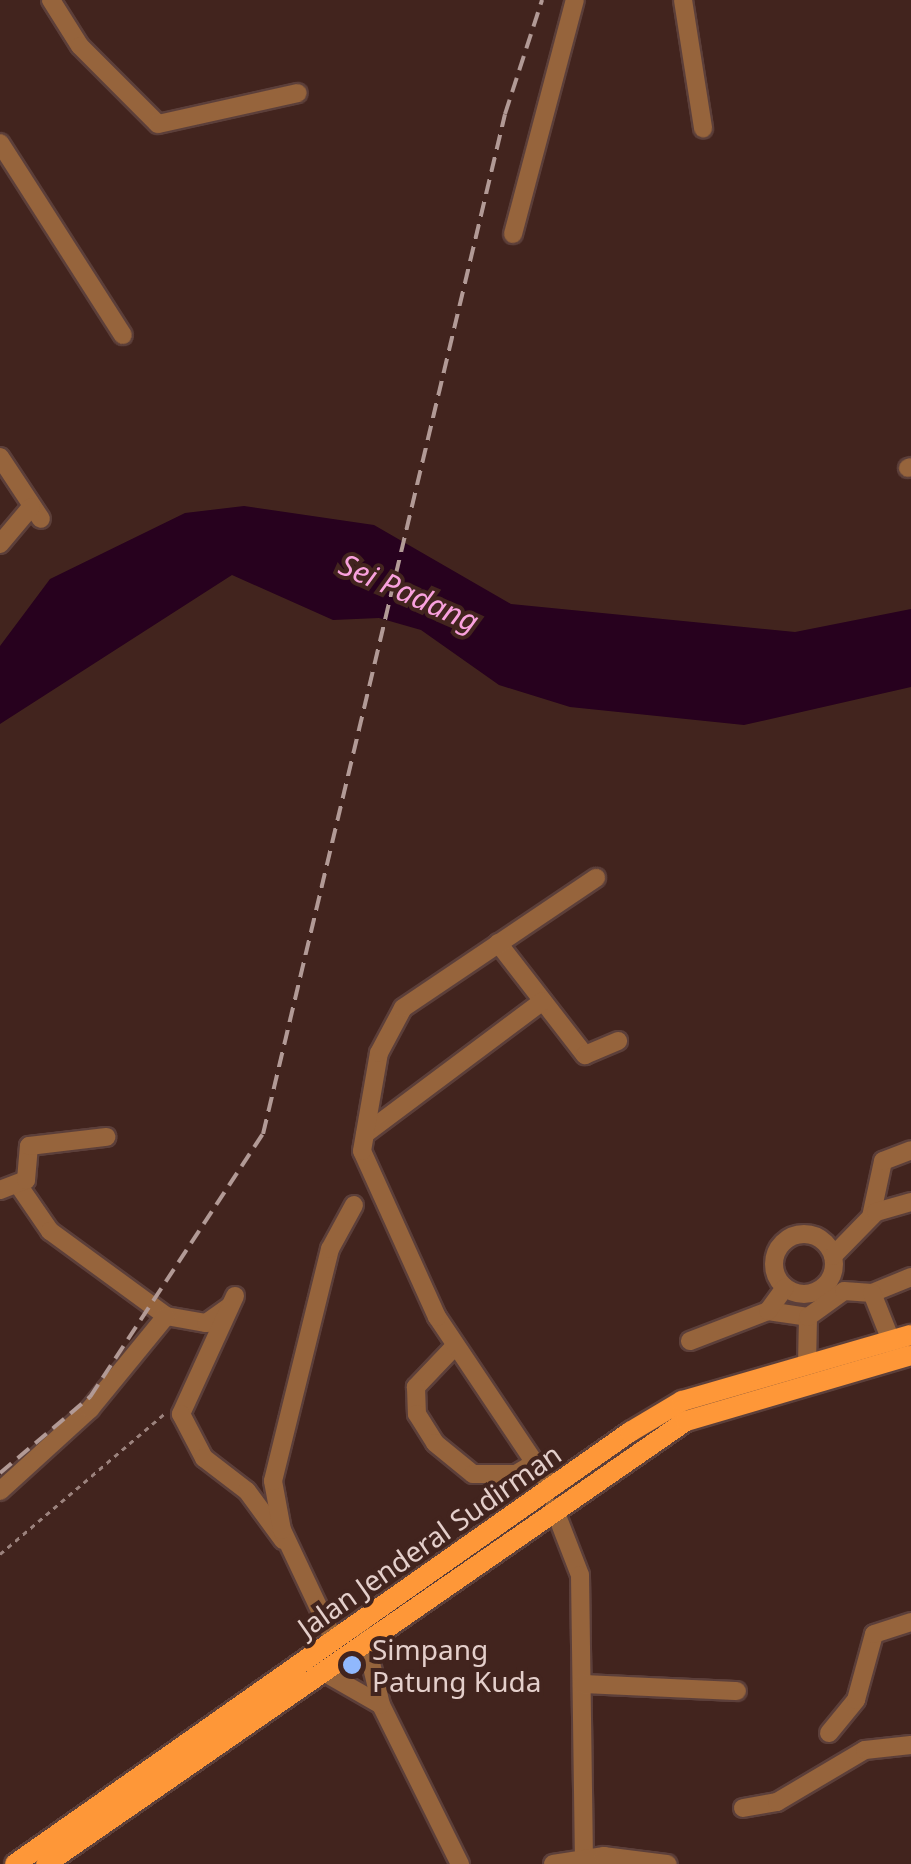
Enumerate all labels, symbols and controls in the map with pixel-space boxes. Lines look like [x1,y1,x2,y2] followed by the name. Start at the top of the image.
[334,546,484,640] water label: Sei Padang
[291,1436,567,1644] street label: Jalan Jenderal Sudirman
[372,1632,541,1698] place label: Simpang Patung Kuda
[341,1654,363,1676] marker: Simpang Patung Kuda

